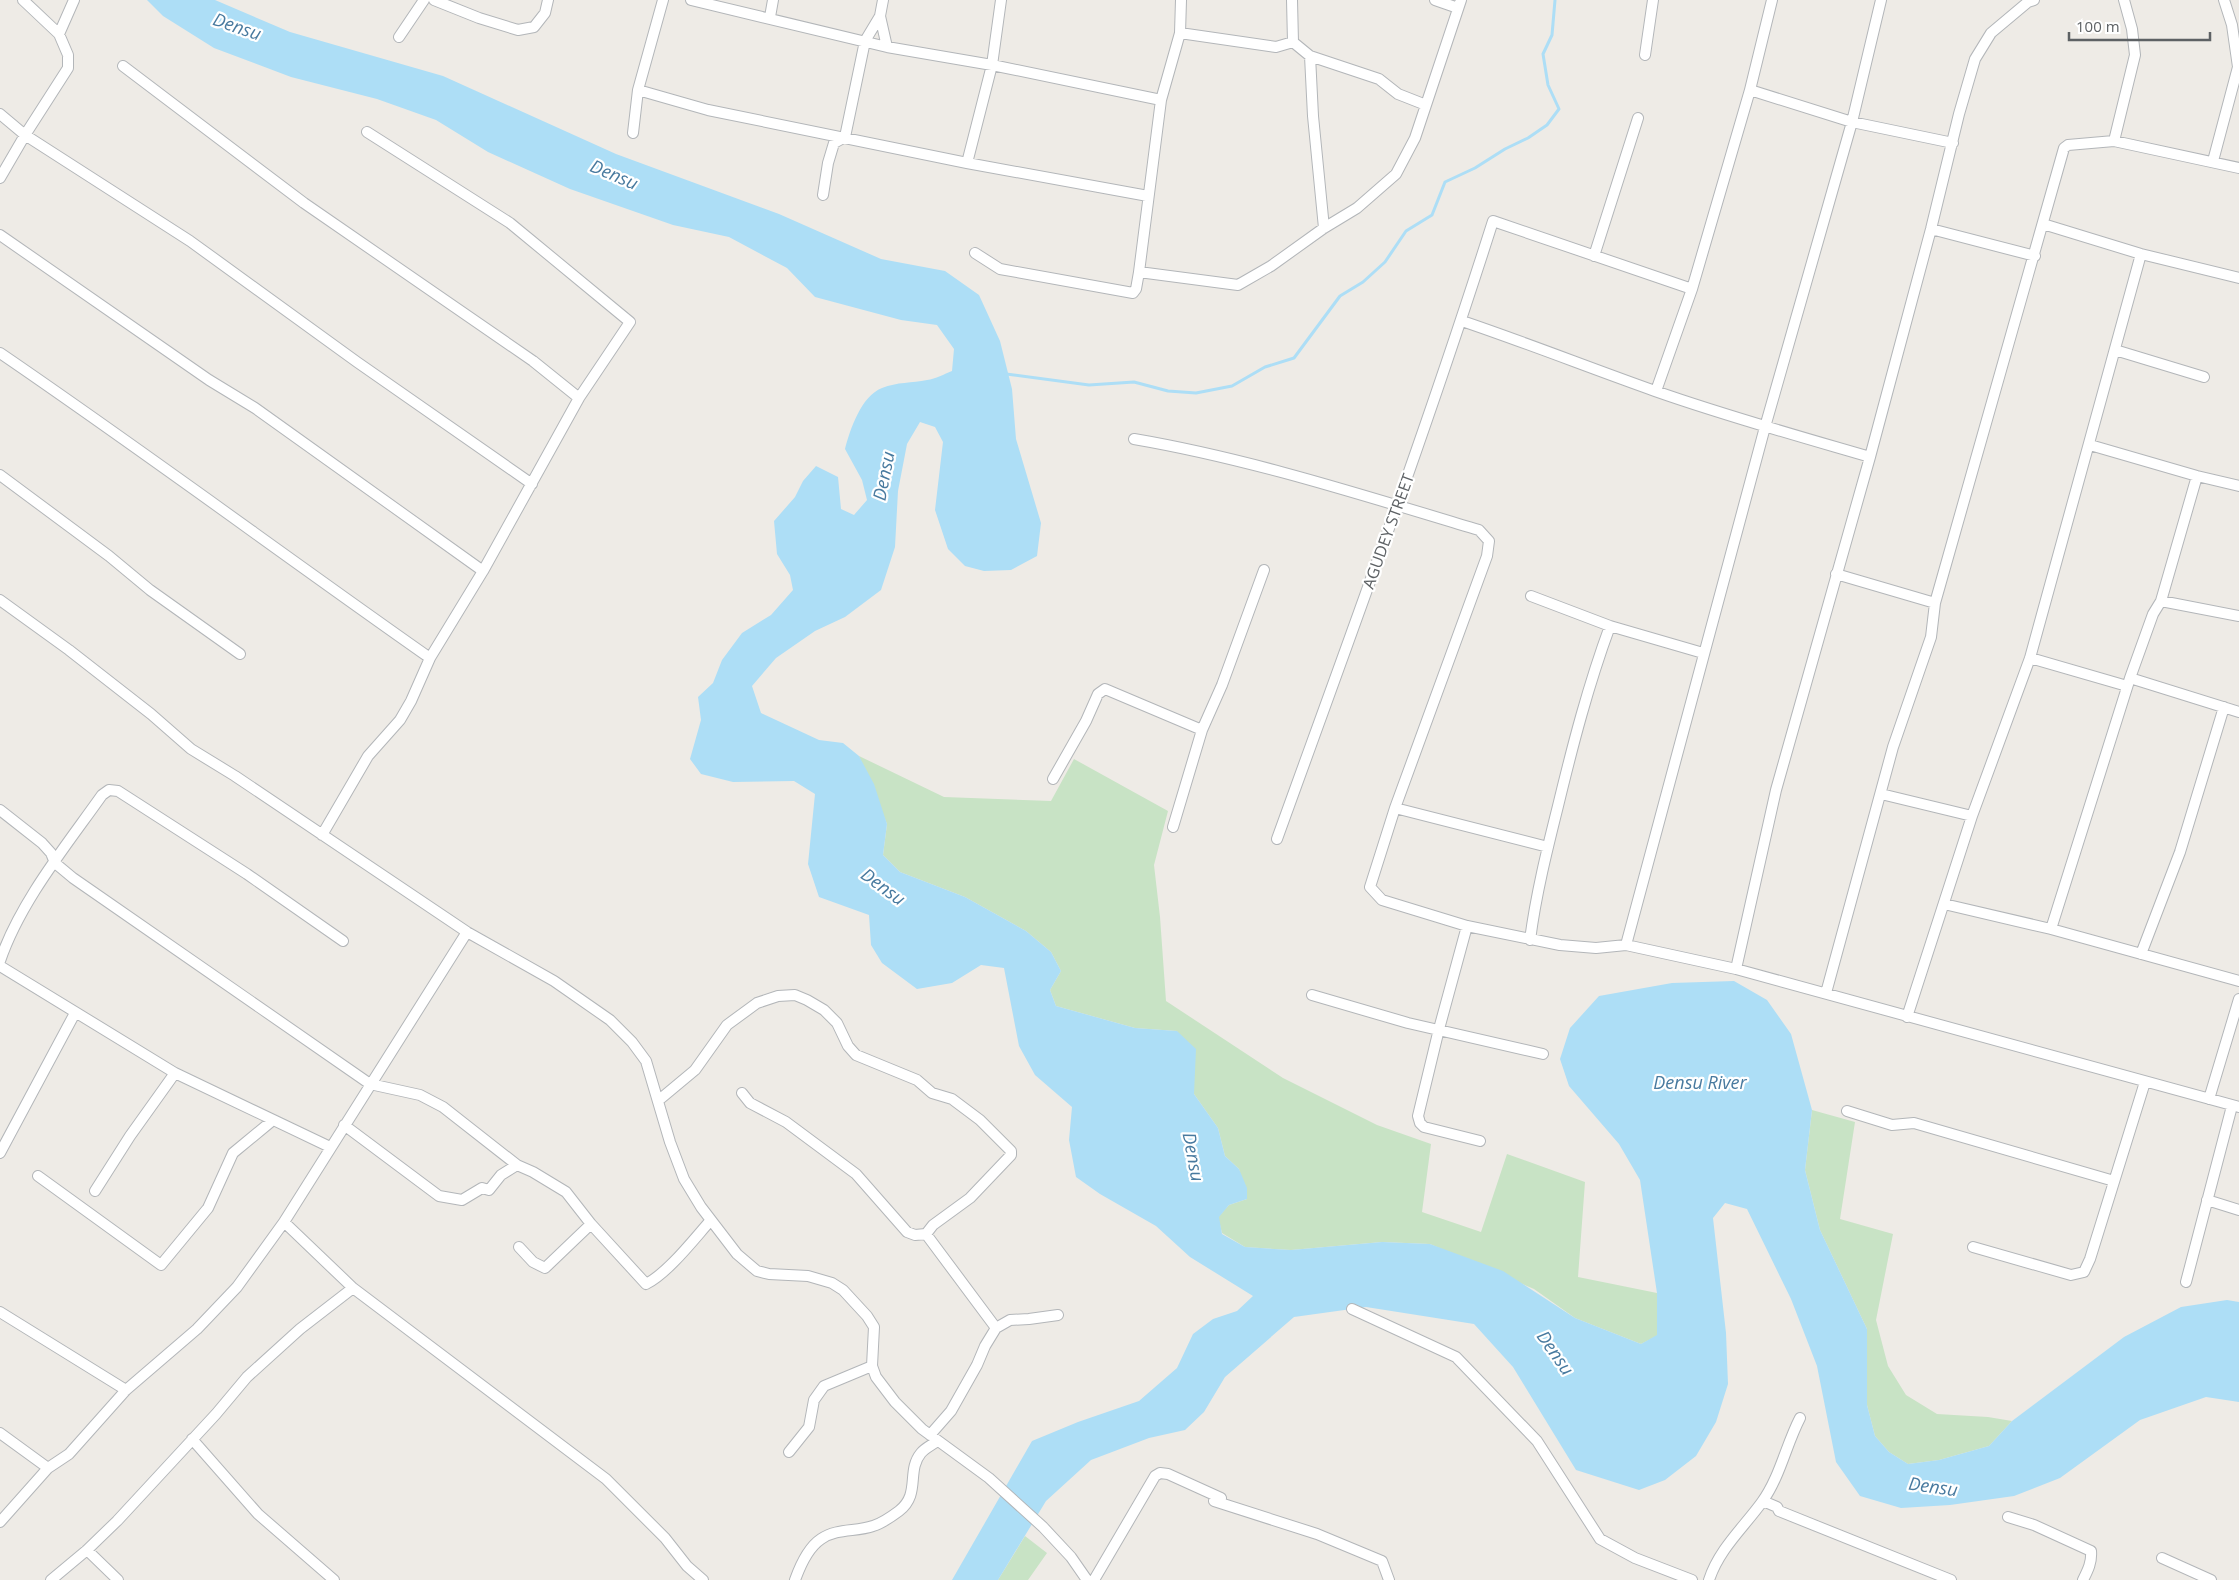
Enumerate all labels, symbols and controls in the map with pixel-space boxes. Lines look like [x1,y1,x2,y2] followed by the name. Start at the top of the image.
[210,7,265,45] water label: Densu
[2069,10,2210,42] scale bar
[2076,16,2120,36] text: 100 m
[587,153,642,195] water label: Densu
[867,449,900,502] water label: Densu
[1357,470,1419,592] street label: AGUDEY STREET
[857,862,911,910] water label: Densu
[1653,1070,1748,1094] water label: Densu River
[1177,1130,1210,1183] water label: Densu
[1532,1325,1580,1380] water label: Densu
[1907,1471,1959,1501] water label: Densu

